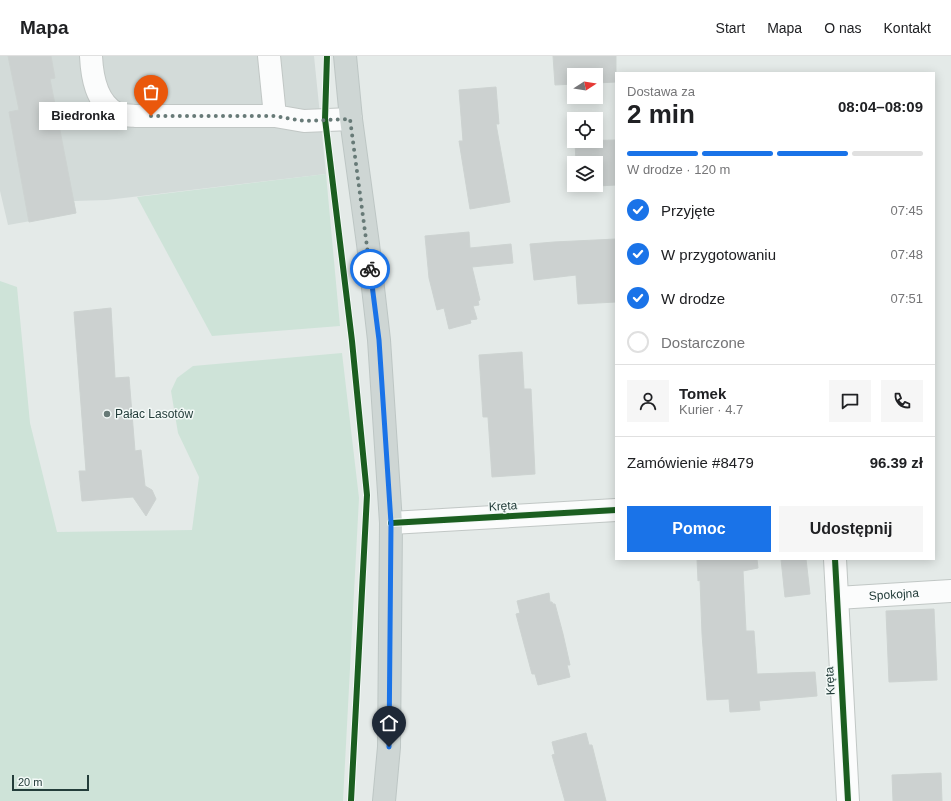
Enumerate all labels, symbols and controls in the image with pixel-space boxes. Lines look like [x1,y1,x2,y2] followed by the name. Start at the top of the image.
[20,17,69,38] text: Mapa
[716,20,745,36] text: Start
[767,20,802,36] text: Mapa
[824,20,862,36] text: O nas
[884,20,931,36] text: Kontakt
[567,68,603,104] north arrow
[567,68,603,192] map controls
[134,75,168,116] pin
[140,81,162,103] icon: bag
[627,84,695,99] text: Dostawa za
[838,98,923,115] text: 08:04–08:09
[627,99,695,129] text: 2 min
[39,102,127,130] callout: Biedronka
[51,108,115,123] text: Biedronka
[567,112,603,148] button: locate
[567,156,603,192] button: layers
[627,162,730,177] text: W drodze · 120 m
[627,199,649,221] icon: check
[661,202,715,219] text: Przyjęte
[890,203,923,218] text: 07:45
[627,243,649,265] icon: check
[661,246,776,263] text: W przygotowaniu
[890,247,923,262] text: 07:48
[350,249,390,289] courier
[359,258,381,280] icon: bike
[627,287,649,309] icon: check
[661,290,725,307] text: W drodze
[890,291,923,306] text: 07:51
[661,334,745,351] text: Dostarczone
[627,380,669,422] button: person
[829,380,871,422] button: chat
[881,380,923,422] button: phone
[679,385,726,402] text: Tomek
[679,402,743,417] text: Kurier · 4.7
[115,407,193,421] place label: Pałac Lasotów
[102,409,112,419] marker: Pałac Lasotów
[627,454,754,471] text: Zamówienie #8479
[870,454,923,471] text: 96.39 zł
[488,498,518,514] street label: Kręta
[627,506,771,552] button: Pomoc
[779,506,923,552] button: Udostępnij
[868,586,920,603] street label: Spokojna
[822,666,838,696] street label: Kręta
[372,706,406,747] pin
[378,712,400,734] icon: home
[12,773,89,792] scale bar
[18,776,42,788] text: 20 m

